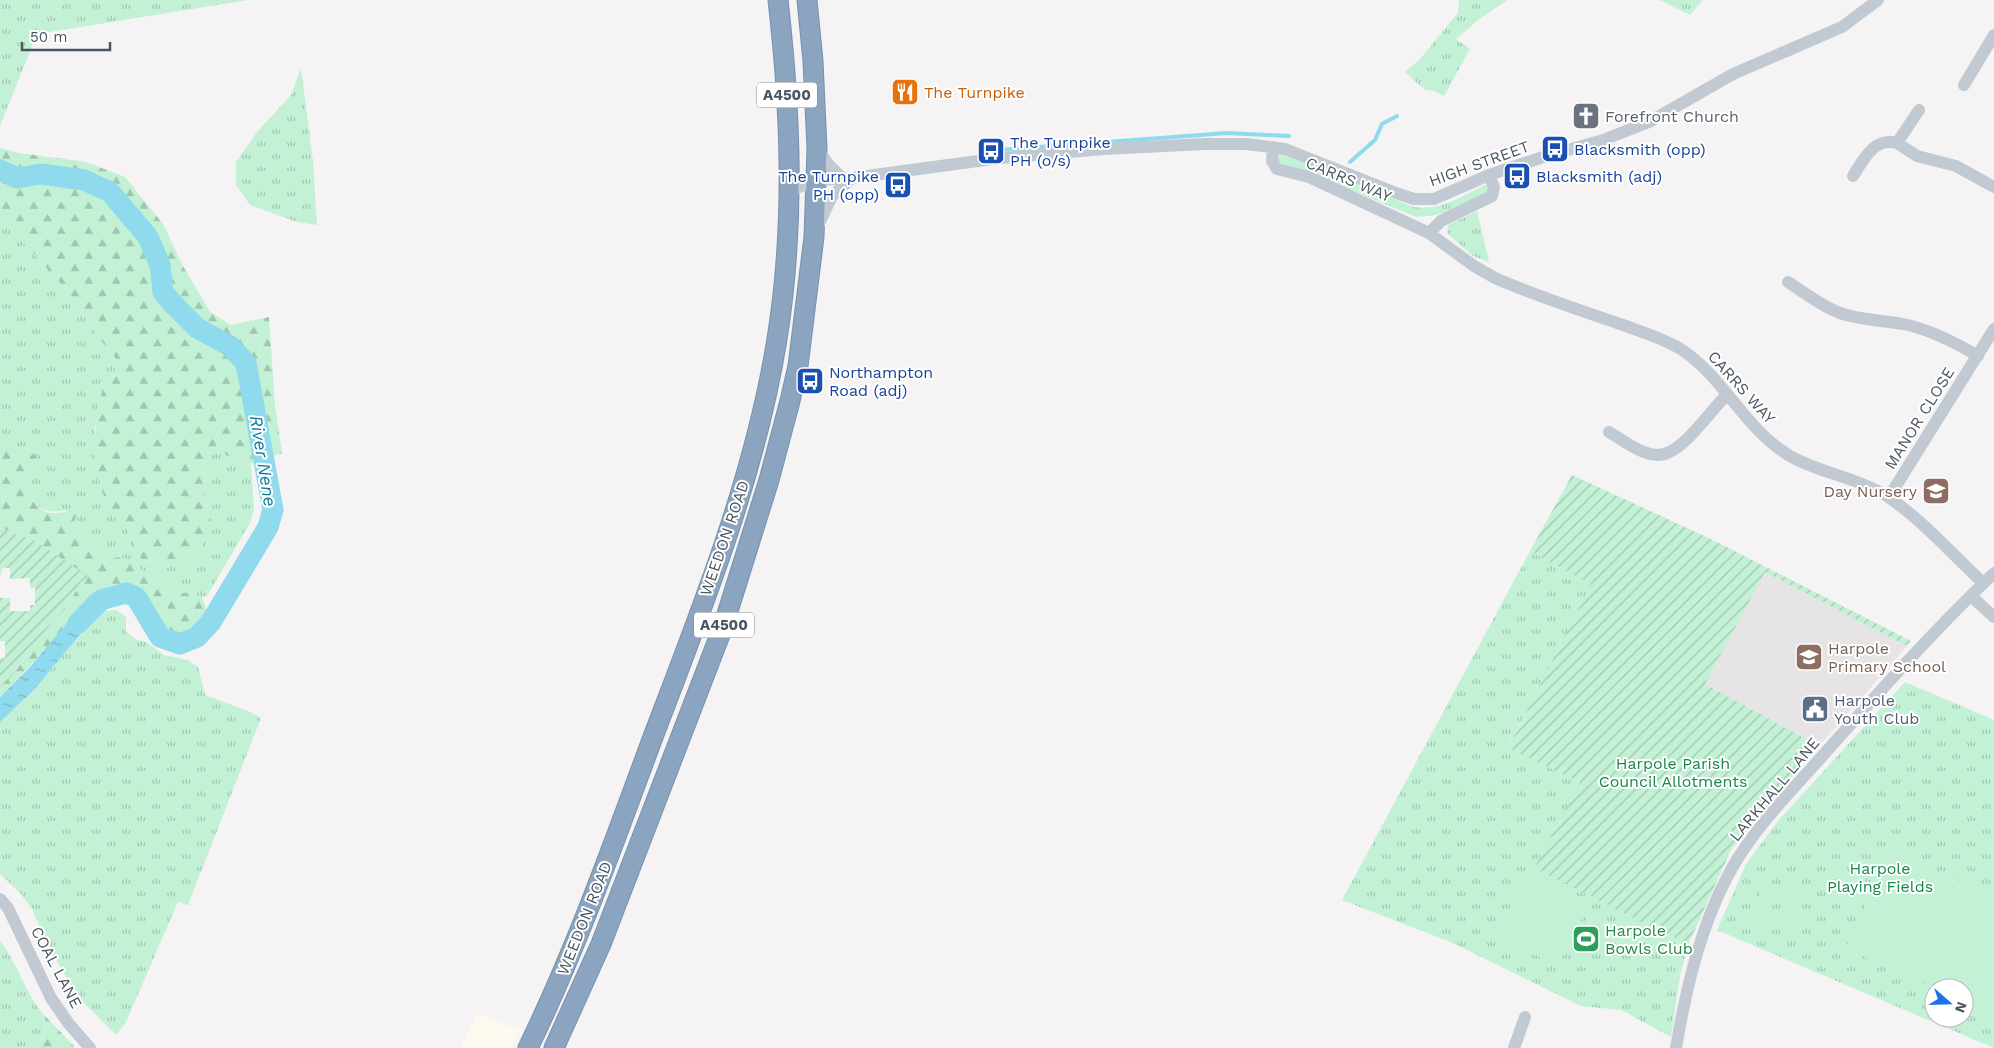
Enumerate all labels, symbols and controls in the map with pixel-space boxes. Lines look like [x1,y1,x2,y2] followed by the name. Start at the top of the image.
[22,20,110,52] scale bar
[30,28,67,46] text: 50 m
[890,77,920,107] restaurant icon: The Turnpike
[757,82,817,108] road number: A4500
[924,83,1025,102] place label: The Turnpike
[1571,101,1601,131] church icon: Forefront Church
[1605,107,1739,126] place label: Forefront Church
[1010,133,1111,170] place label: The Turnpike PH (o/s)
[1540,134,1570,164] bus stop icon: Blacksmith (opp)
[976,136,1006,166] bus stop icon: The Turnpike PH (o/s)
[1426,136,1532,190] street label: HIGH STREET
[1574,140,1706,159] place label: Blacksmith (opp)
[1303,153,1395,206] street label: CARRS WAY
[1502,161,1532,191] bus stop icon: Blacksmith (adj)
[778,167,879,204] place label: The Turnpike PH (opp)
[1536,167,1662,186] place label: Blacksmith (adj)
[883,170,913,200] bus stop icon: The Turnpike PH (opp)
[1704,347,1779,428] street label: CARRS WAY
[829,363,933,400] place label: Northampton Road (adj)
[1880,364,1958,473] street label: MANOR CLOSE
[795,366,825,396] bus stop icon: Northampton Road (adj)
[246,414,281,508] water label: River Nene
[1921,476,1951,506] school or university icon: Day Nursery
[696,478,753,598] street label: WEEDON ROAD
[1823,482,1918,501] place label: Day Nursery
[694,612,754,638] road number: A4500
[1828,639,1946,676] place label: Harpole Primary School
[1794,642,1824,672] school or university icon: Harpole Primary School
[1834,691,1919,728] place label: Harpole Youth Club
[1800,694,1830,724] public building icon: Harpole Youth Club
[1725,733,1823,845] street label: LARKHALL LANE
[1599,754,1747,791] park label: Harpole Parish Council Allotments
[553,859,616,978] street label: WEEDON ROAD
[1827,859,1933,896] park label: Harpole Playing Fields
[1605,921,1693,958] place label: Harpole Bowls Club
[27,923,86,1011] street label: COAL LANE
[1571,924,1601,954] sports icon: Harpole Bowls Club
[1924,978,1974,1028] north arrow
[1952,1000,1971,1015] text: N

